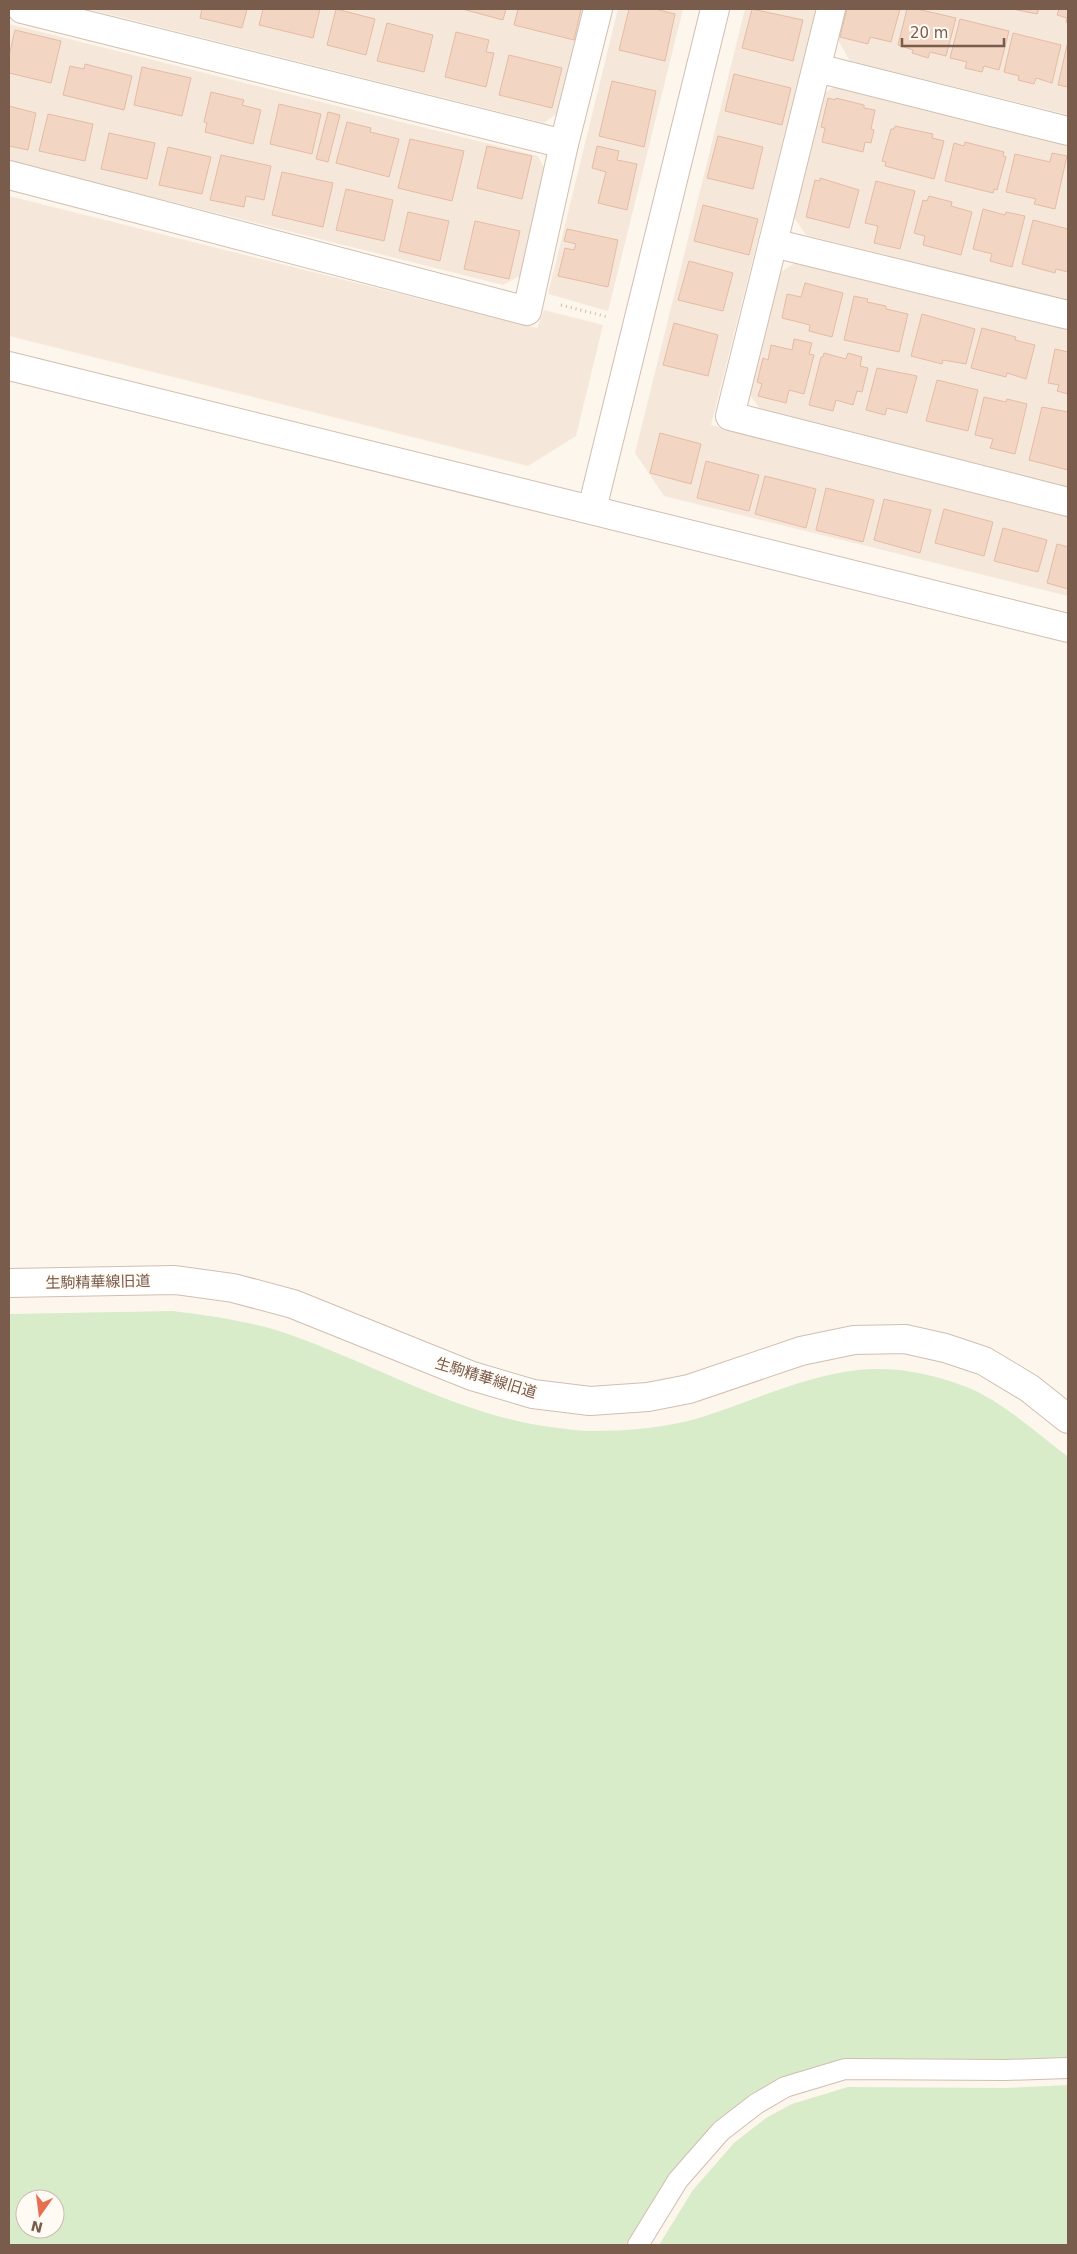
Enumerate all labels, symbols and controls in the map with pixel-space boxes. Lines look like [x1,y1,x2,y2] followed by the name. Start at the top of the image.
[902,15,1004,47] scale bar
[910,24,948,42] text: 20 m
[45,1272,151,1292] street label: 生駒精華線旧道
[433,1354,539,1402] street label: 生駒精華線旧道
[15,2189,65,2239] north arrow
[29,2217,44,2236] text: N

